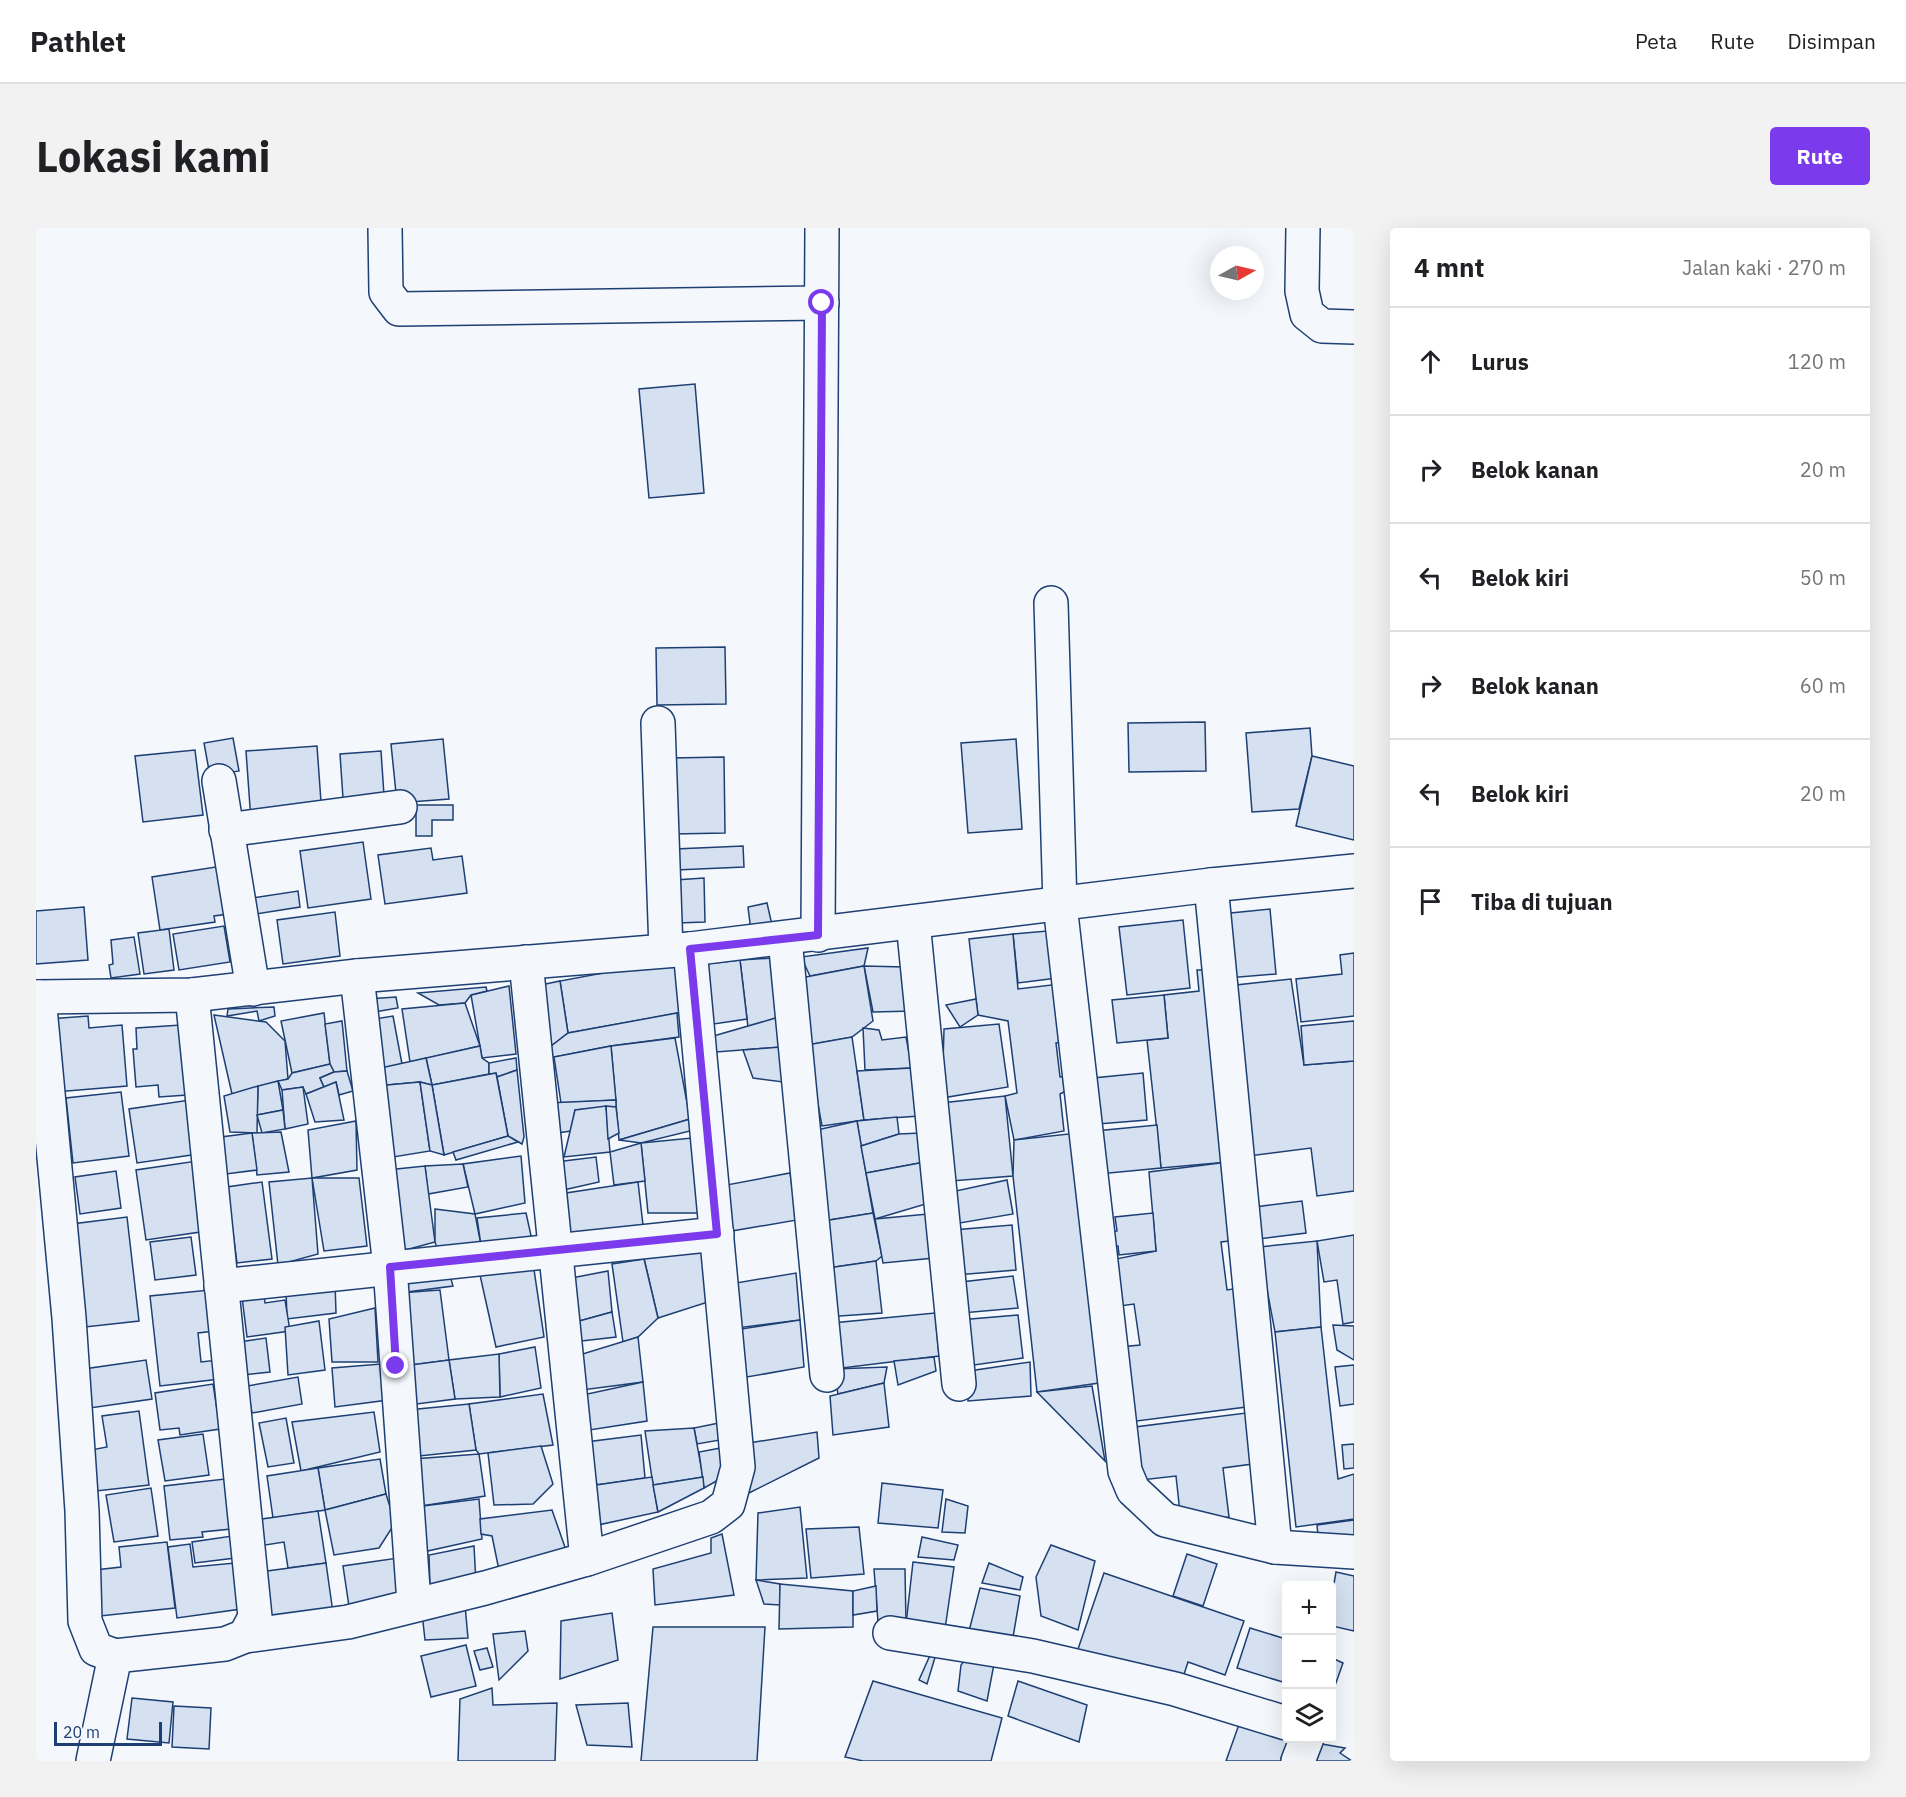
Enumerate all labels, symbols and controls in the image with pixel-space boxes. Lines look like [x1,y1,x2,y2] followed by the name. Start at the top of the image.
[30,23,126,60] text: Pathlet
[1635,27,1677,55] text: Peta
[1710,27,1755,55] text: Rute
[1788,27,1876,55] text: Disimpan
[1770,127,1870,185] button: Rute
[36,129,270,184] text: Lokasi kami
[1210,246,1264,300] north arrow
[1414,250,1484,284] text: 4 mnt
[1682,254,1846,281] text: Jalan kaki · 270 m
[808,289,834,315] route start
[1414,345,1447,378] icon: ahead
[1471,347,1529,376] text: Lurus
[1788,348,1846,375] text: 120 m
[1414,453,1447,486] icon: right
[1471,455,1599,484] text: Belok kanan
[1800,456,1846,483] text: 20 m
[1414,561,1447,594] icon: left
[1471,563,1569,592] text: Belok kiri
[1800,564,1846,591] text: 50 m
[1414,669,1447,702] icon: right
[1471,671,1599,700] text: Belok kanan
[1800,672,1846,699] text: 60 m
[1414,777,1447,810] icon: left
[1471,779,1569,808] text: Belok kiri
[1800,780,1846,807] text: 20 m
[1414,885,1447,918] icon: arrive
[1471,887,1613,916] text: Tiba di tujuan
[382,1352,408,1378] route end
[1282,1581,1336,1743] map controls
[1282,1581,1336,1635] button: +
[1282,1635,1336,1689] button: −
[1282,1689,1336,1743] button: layers
[54,1719,162,1746] scale bar
[63,1722,100,1742] text: 20 m

